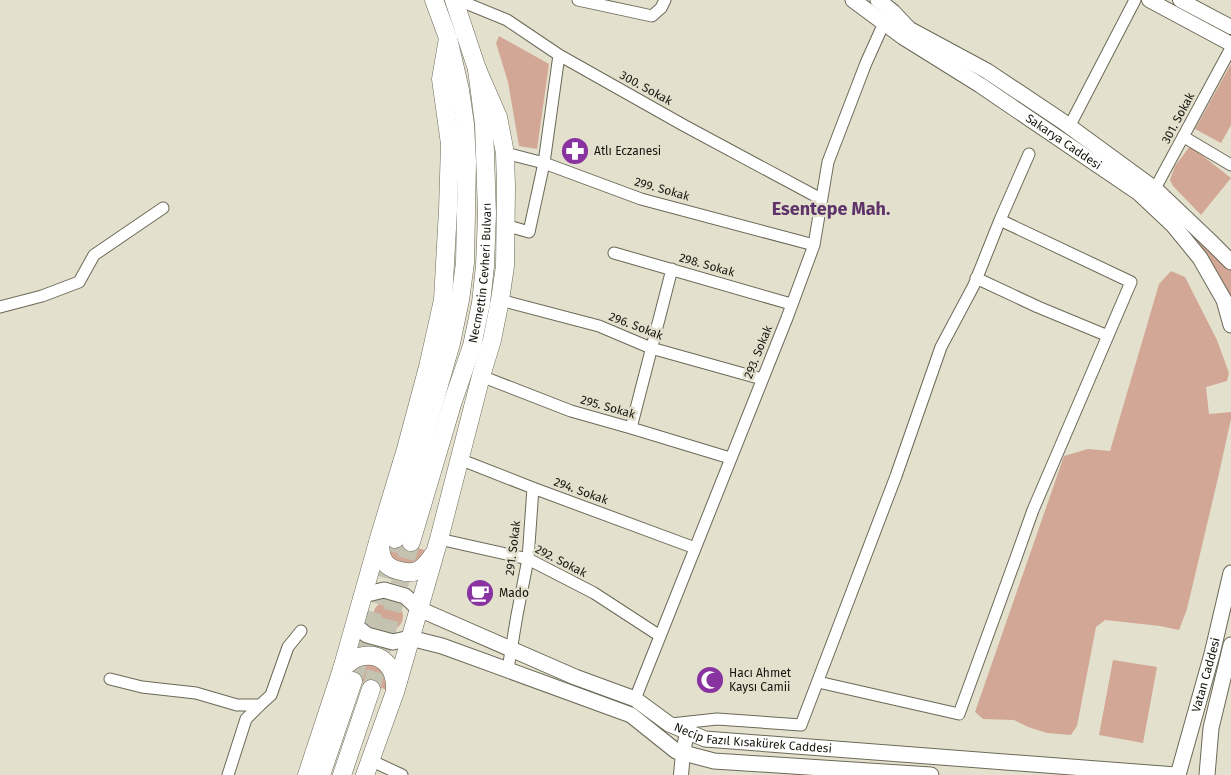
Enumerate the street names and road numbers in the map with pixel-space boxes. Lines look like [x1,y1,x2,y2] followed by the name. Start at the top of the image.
[617,68,675,109] street label: 300. Sokak
[1159,89,1198,146] street label: 301. Sokak
[1023,111,1104,173] street label: Sakarya Caddesi
[633,174,692,204] street label: 299. Sokak
[466,203,494,344] street label: Necmettin Cevheri Bulvarı
[678,250,737,280] street label: 298. Sokak
[607,309,666,343] street label: 296. Sokak
[741,323,775,381] street label: 293. Sokak
[579,392,638,422] street label: 295. Sokak
[552,475,611,508] street label: 294. Sokak
[503,519,523,576] street label: 291. Sokak
[533,542,590,580] street label: 292. Sokak
[1189,636,1223,714] street label: Vatan Caddesi
[672,720,832,756] street label: Necip Fazıl Kısakürek Caddesi

